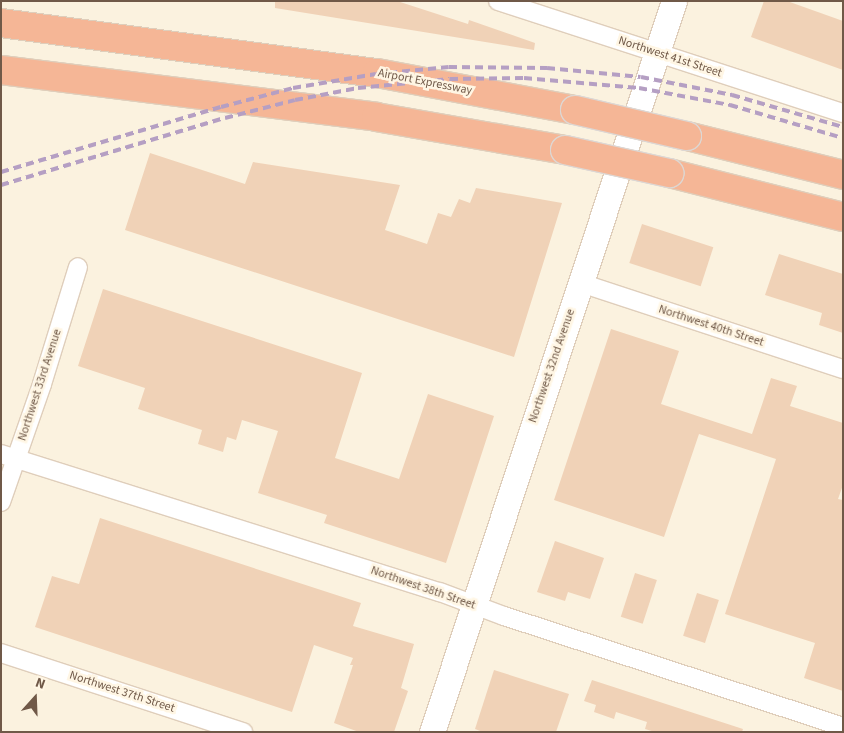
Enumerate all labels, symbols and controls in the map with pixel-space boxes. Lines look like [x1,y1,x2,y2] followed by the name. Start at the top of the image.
[616,33,724,81] street label: Northwest 41st Street
[377,66,473,98] street label: Airport Expressway
[657,302,765,350] street label: Northwest 40th Street
[526,307,578,425] street label: Northwest 32nd Avenue
[15,327,65,443] street label: Northwest 33rd Avenue
[369,563,477,613] street label: Northwest 38th Street
[68,668,176,716] street label: Northwest 37th Street
[10,673,60,723] north arrow
[32,673,48,695] text: N

